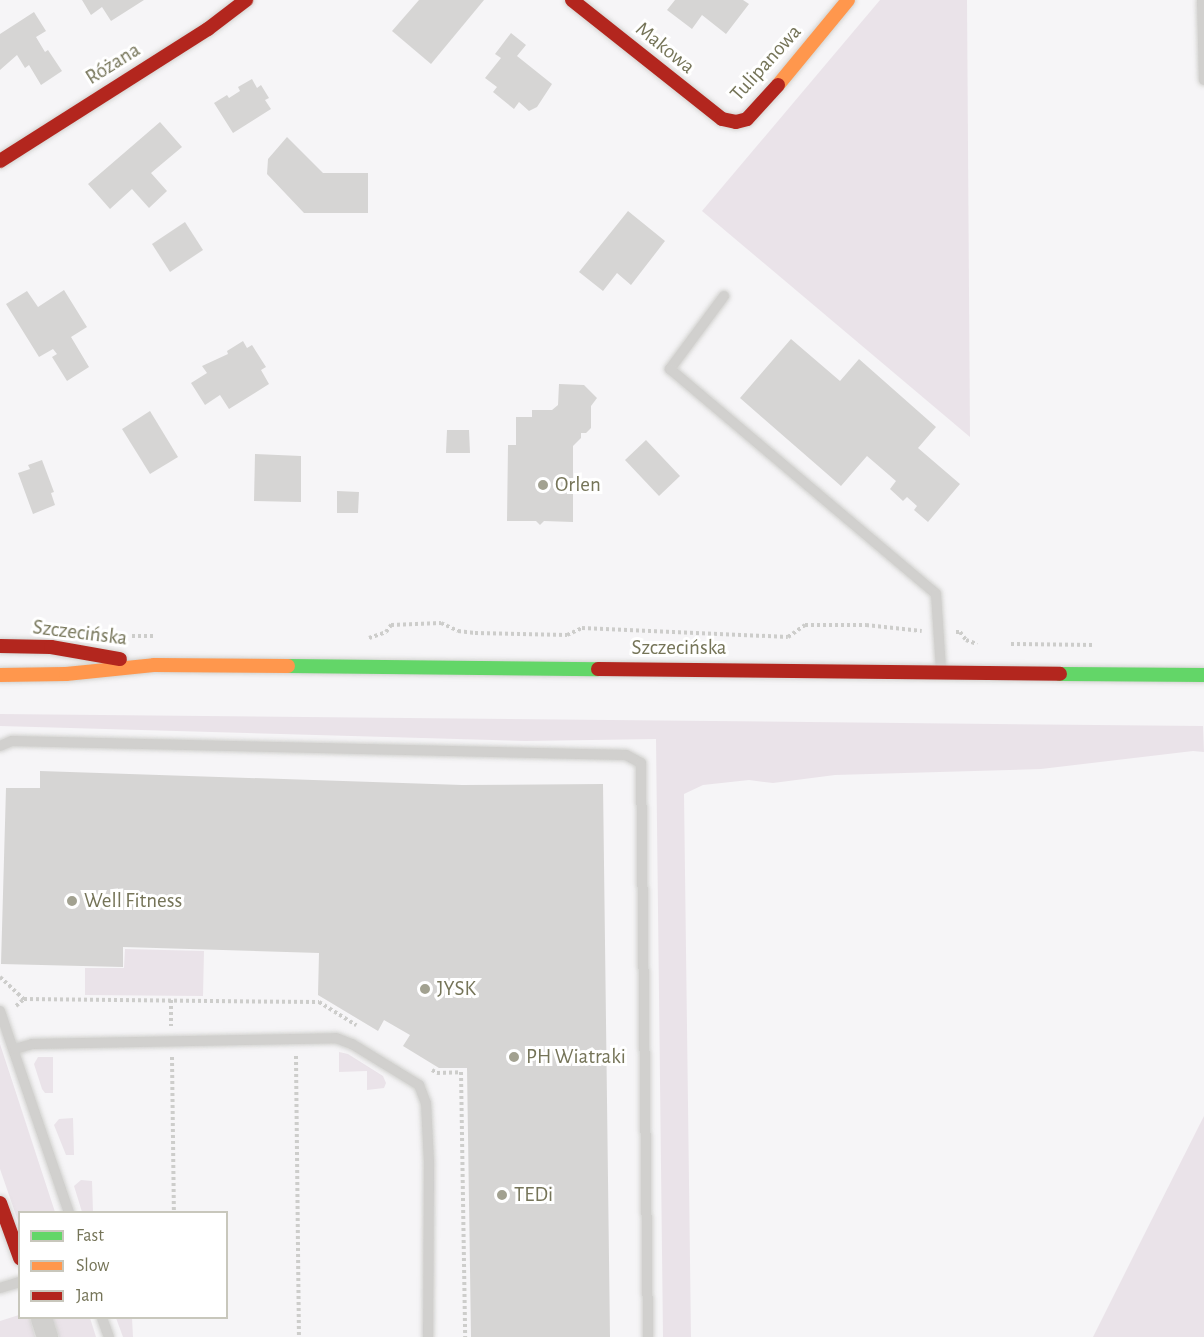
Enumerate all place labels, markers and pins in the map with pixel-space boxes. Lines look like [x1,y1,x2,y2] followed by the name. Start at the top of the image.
[555,472,601,498] place label: Orlen
[536,478,550,492] marker: Orlen
[84,888,182,914] place label: Well Fitness
[65,894,79,908] marker: Well Fitness
[437,976,476,1002] place label: JYSK
[418,982,432,996] marker: JYSK
[526,1044,626,1070] place label: PH Wiatraki
[507,1050,521,1064] marker: PH Wiatraki
[514,1182,553,1208] place label: TEDi
[495,1188,509,1202] marker: TEDi

